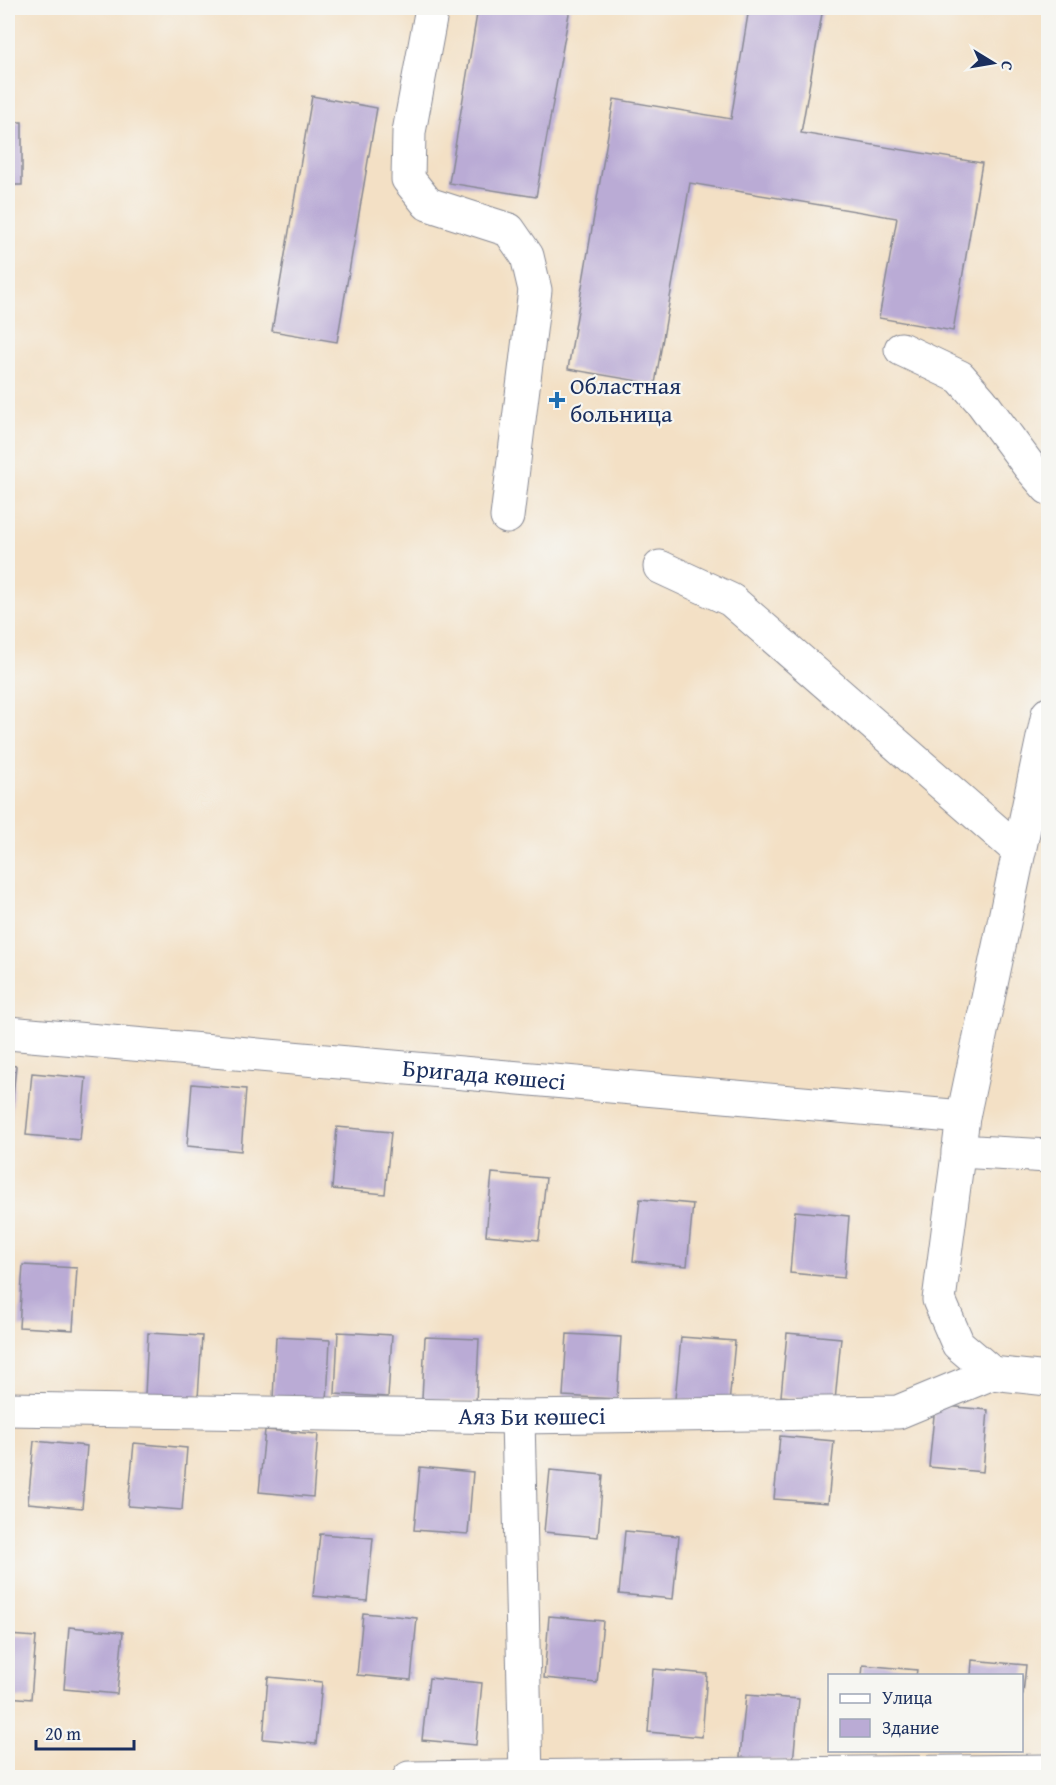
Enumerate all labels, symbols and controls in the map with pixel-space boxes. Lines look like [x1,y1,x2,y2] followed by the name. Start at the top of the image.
[963,33,1023,93] north arrow
[995,59,1020,73] text: С
[570,368,681,431] place label: Областная больница
[548,391,566,409] marker: Областная больница
[401,1050,568,1099] street label: Бригада көшесі
[458,1398,606,1434] street label: Аяз Би көшесі
[828,1674,1023,1752] legend
[882,1684,933,1711] text: Улица
[36,1713,134,1751] scale bar
[882,1714,939,1741] text: Здание
[45,1720,81,1747] text: 20 m

